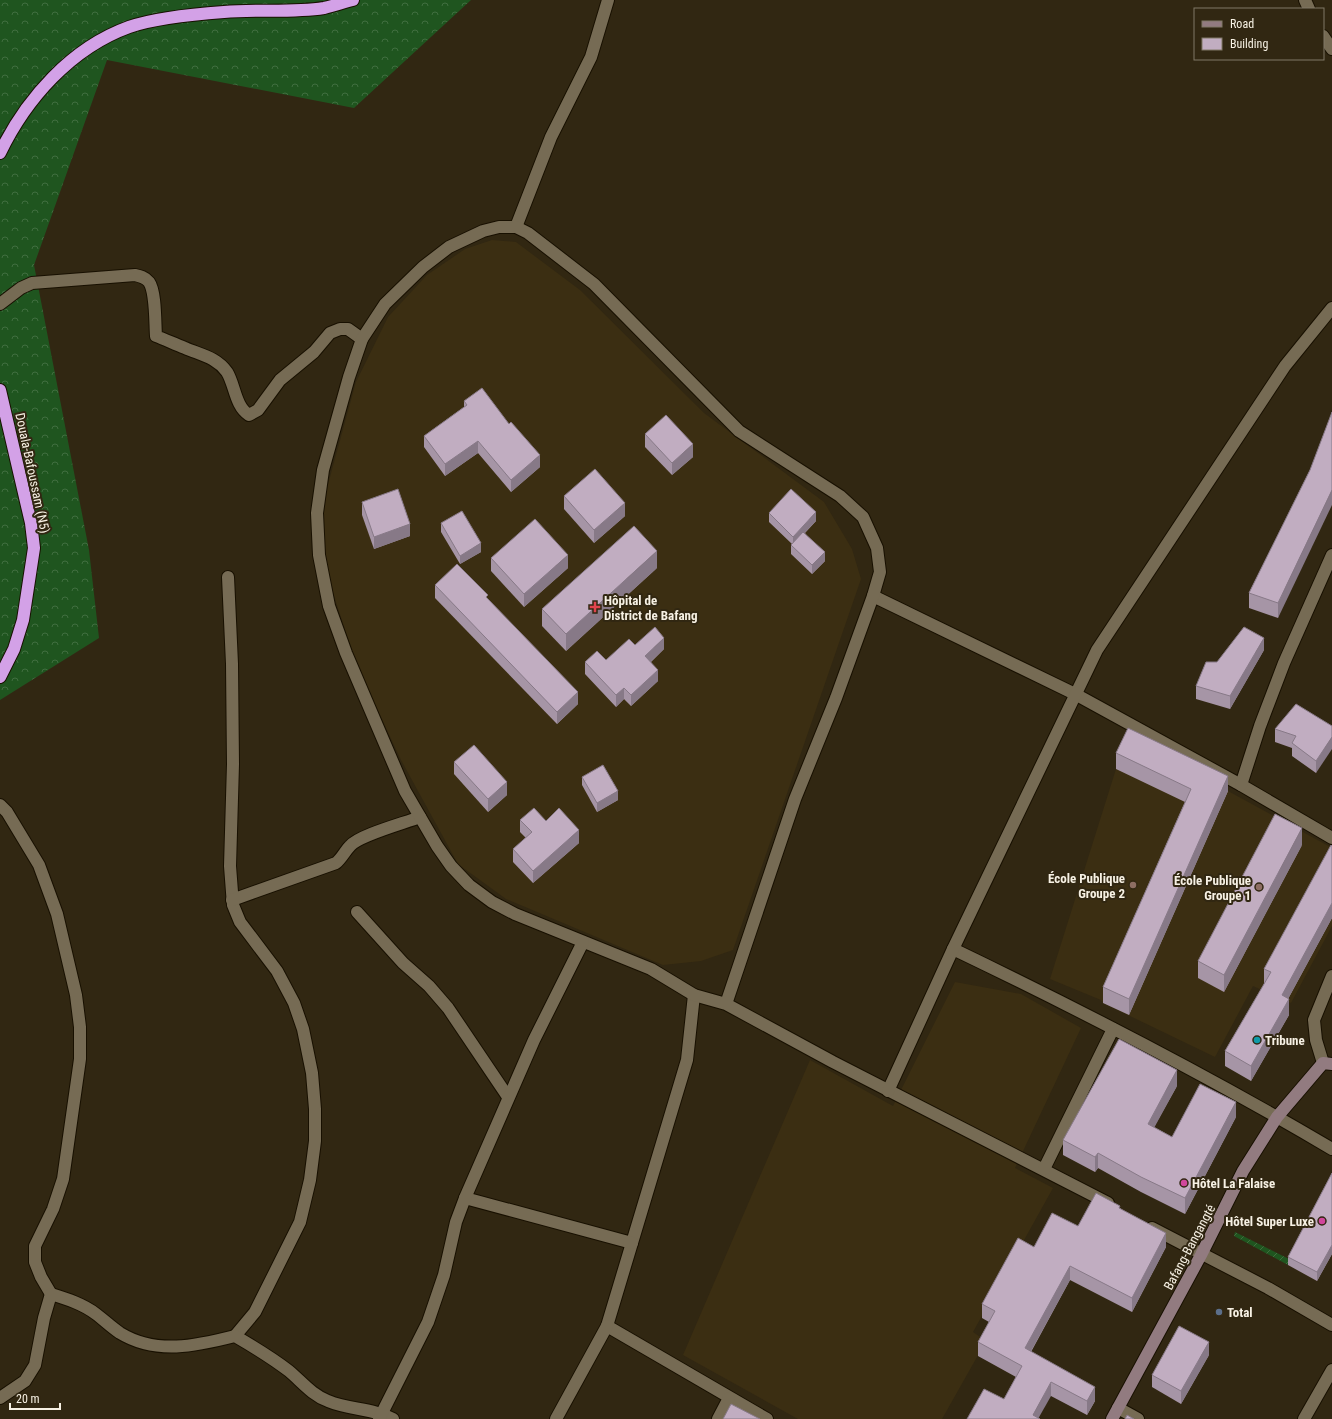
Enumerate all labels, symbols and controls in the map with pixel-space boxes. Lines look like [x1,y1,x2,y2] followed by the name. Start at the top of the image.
[1194,8,1324,60] legend
[1230,17,1254,31] text: Road
[1230,37,1268,51] text: Building
[12,412,53,535] street label: Douala-Bafoussam (N5)
[604,593,697,623] place label: Hôpital de District de Bafang
[589,601,601,613] marker: Hôpital de District de Bafang
[1048,871,1125,901] place label: École Publique Groupe 2
[1174,873,1251,903] place label: École Publique Groupe 1
[1128,880,1138,890] marker: École Publique Groupe 2
[1254,882,1264,892] marker: École Publique Groupe 1
[1265,1033,1305,1048] place label: Tribune
[1252,1035,1262,1045] marker: Tribune
[1192,1176,1275,1191] place label: Hôtel La Falaise
[1179,1178,1189,1188] marker: Hôtel La Falaise
[1161,1202,1218,1292] street label: Bafang-Bangangté
[1225,1214,1314,1229] place label: Hôtel Super Luxe
[1317,1216,1327,1226] marker: Hôtel Super Luxe
[1227,1305,1253,1320] place label: Total
[1214,1307,1224,1317] marker: Total
[10,1385,60,1411] scale bar
[16,1392,40,1406] text: 20 m

